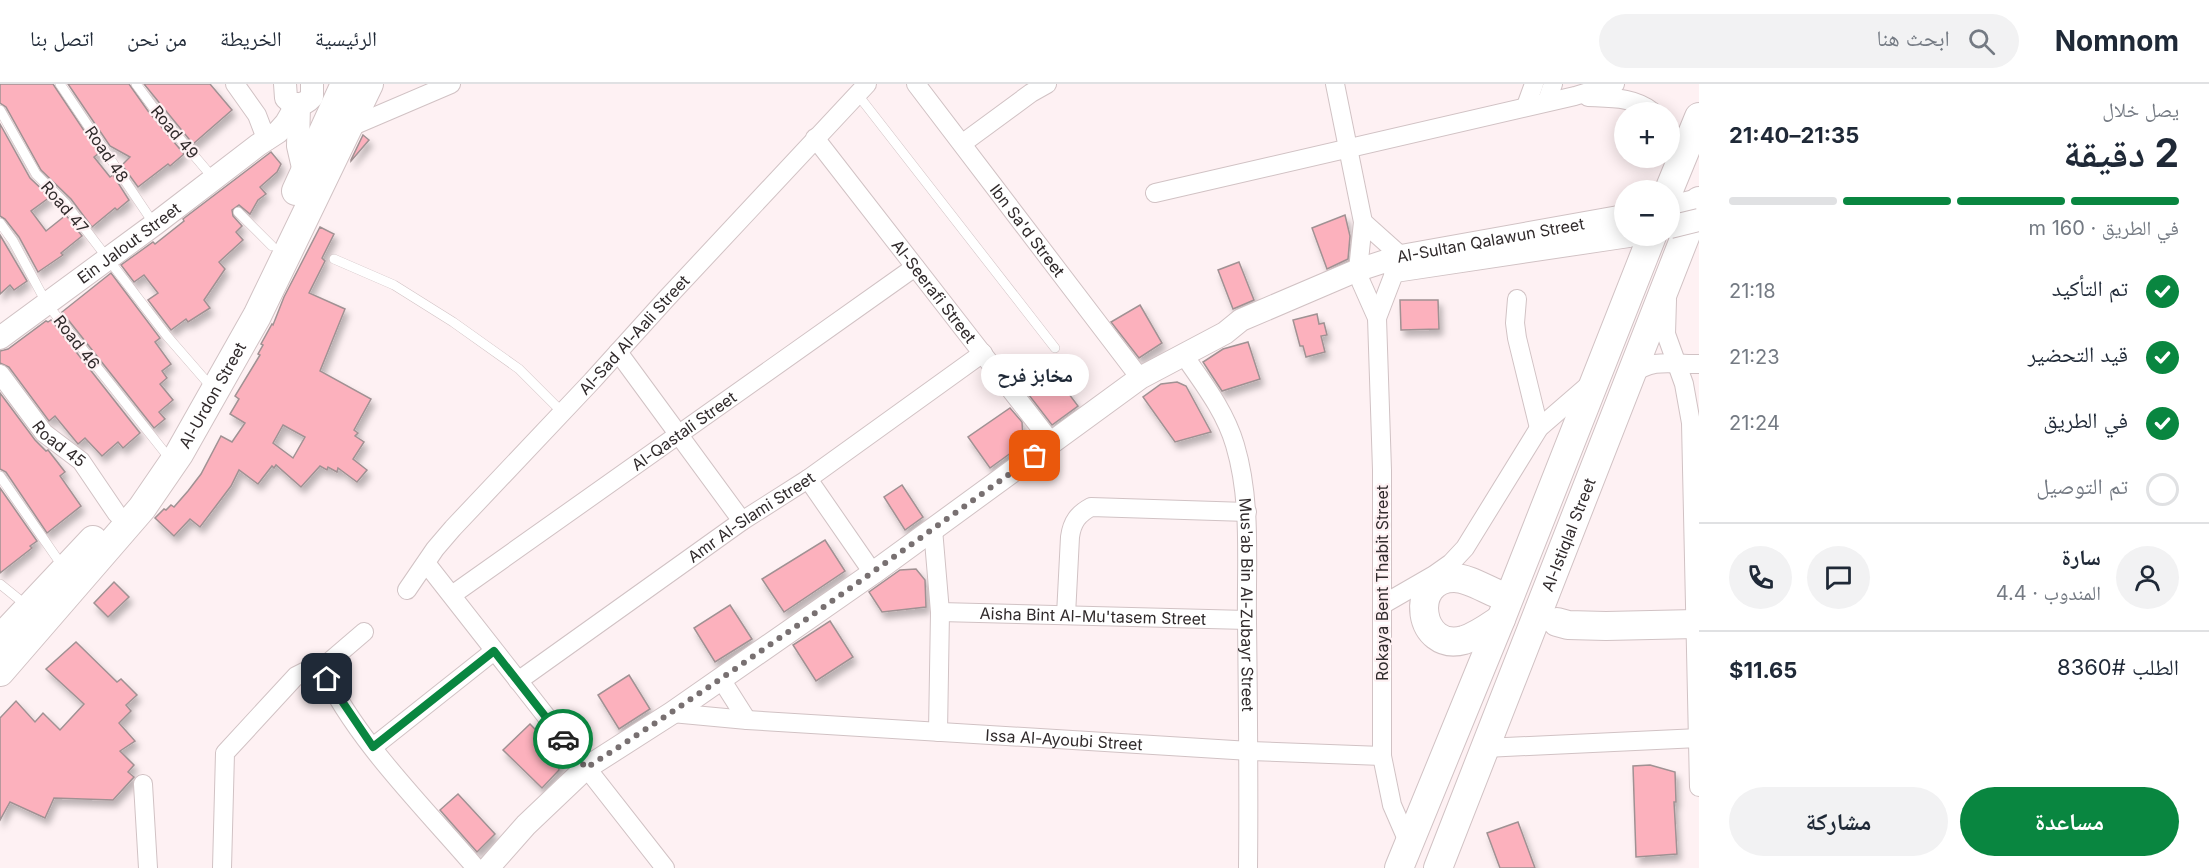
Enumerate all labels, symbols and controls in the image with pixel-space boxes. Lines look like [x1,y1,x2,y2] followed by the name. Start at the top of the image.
[1599,14,2019,68] search box
[2055,24,2179,58] text: Nomnom
[1876,25,1950,51] text: ابحث هنا
[1965,25,1998,58] icon: search
[30,26,94,51] text: اتصل بنا
[127,26,187,51] text: من نحن
[220,26,282,51] text: الخريطة
[315,26,377,51] text: الرئيسية
[2102,98,2179,122] text: يصل خلال
[147,101,203,163] street label: Road 49
[1614,102,1680,246] map controls
[1614,102,1680,168] button: +
[81,122,133,186] street label: Road 48
[1729,122,1859,148] text: 21:35–21:40
[2063,129,2179,176] text: 2 دقيقة
[37,177,93,237] street label: Road 47
[986,180,1069,281] street label: Ibn Sa'd Street
[1614,180,1680,246] button: −
[73,198,184,288] street label: Ein Jalout Street
[1395,213,1586,267] street label: Al-Sultan Qalawun Street
[2029,216,2179,240] text: في الطريق · 160 m
[888,235,980,347] street label: Al-Seerafi Street
[574,271,693,399] street label: Al-Sad Al-Aali Street
[2052,275,2128,301] text: تم التأكيد
[2146,275,2179,308] icon: check
[1729,279,1776,303] text: 21:18
[50,311,104,373] street label: Road 46
[174,339,250,452] street label: Al-Urdon Street
[2028,341,2128,367] text: قيد التحضير
[2146,341,2179,374] icon: check
[1729,345,1780,369] text: 21:23
[981,354,1089,396] callout: مخابز فرح
[997,363,1073,387] text: مخابز فرح
[628,387,740,475] street label: Al-Qastali Street
[2043,407,2128,433] text: في الطريق
[2146,407,2179,440] icon: check
[1729,411,1780,435] text: 21:24
[28,416,90,471] street label: Road 45
[1009,430,1060,481] pin
[1018,439,1051,472] icon: bag
[684,468,819,567] street label: Amr Al-Slami Street
[2036,473,2128,499] text: تم التوصيل
[1537,475,1600,594] street label: Al-Istiqlal Street
[1372,485,1392,681] street label: Rokaya Bent Thabit Street
[1235,497,1258,712] street label: Mus'ab Bin Al-Zubayr Street
[2062,544,2101,570] text: سارة
[1729,546,1792,609] button: phone
[1807,546,1870,609] button: chat
[2116,546,2179,609] button: person
[1996,581,2101,605] text: المندوب · 4.4
[979,603,1207,629] street label: Aisha Bint Al-Mu'tasem Street
[301,653,352,704] pin
[2057,654,2179,680] text: الطلب #8360
[1729,657,1797,683] text: $11.65
[310,662,343,695] icon: home
[533,709,593,769] courier
[547,723,580,756] icon: car
[985,725,1143,754] street label: Issa Al-Ayoubi Street
[1729,787,1948,856] button: مشاركة
[1960,787,2179,856] button: مساعدة

